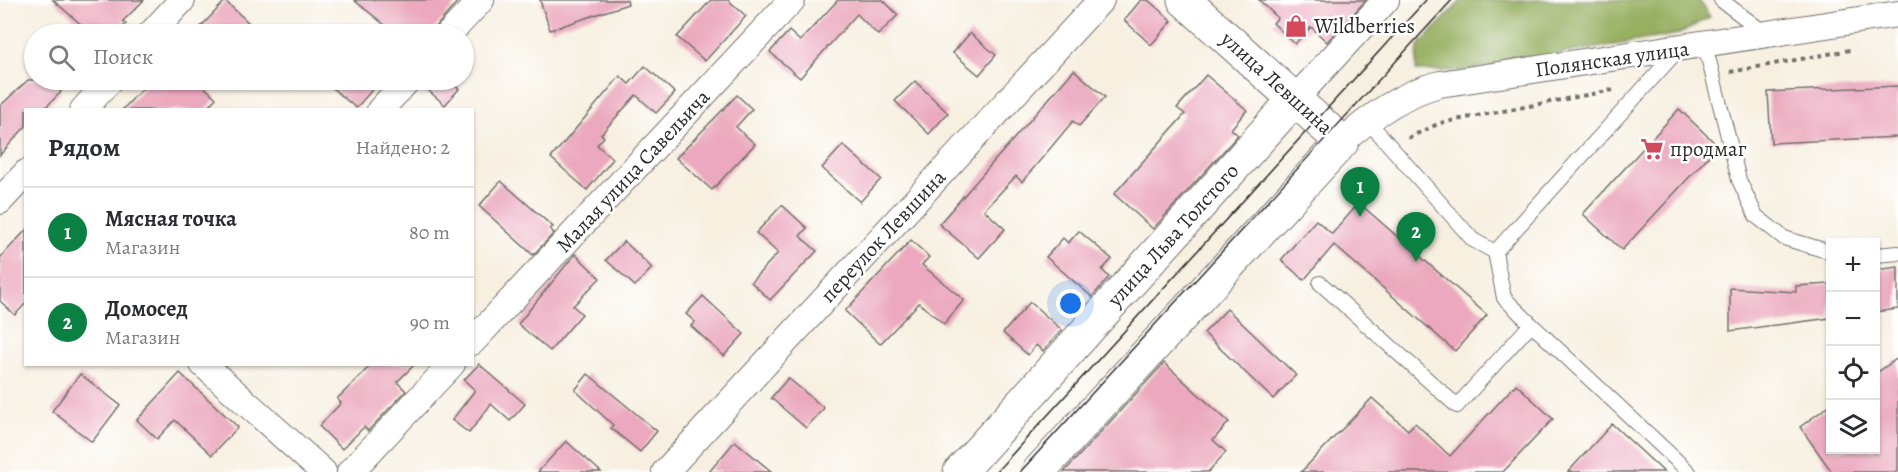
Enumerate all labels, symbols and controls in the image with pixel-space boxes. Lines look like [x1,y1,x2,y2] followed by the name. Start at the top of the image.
[1313,12,1415,40] place label: Wildberries
[1283,13,1309,39] shop icon: Wildberries
[24,24,474,90] search box
[1214,24,1339,141] street label: улица Левшина
[1533,34,1691,84] street label: Полянская улица
[45,41,78,74] icon: search
[93,42,153,72] text: Поиск
[550,83,716,259] street label: Малая улица Савельича
[48,130,120,165] text: Рядом
[355,134,450,161] text: Найдено: 2
[1670,135,1747,163] place label: продмаг
[1639,136,1665,162] supermarket icon: продмаг
[1100,157,1245,313] street label: улица Льва Толстого
[814,163,952,308] street label: переулок Левшина
[1340,168,1380,217] pin: 1
[105,204,237,234] text: Мясная точка
[1396,212,1436,262] pin: 2
[64,219,71,246] text: 1
[409,219,450,246] text: 80 m
[105,234,180,261] text: Магазин
[1826,238,1880,454] map controls
[1826,238,1880,292] button: +
[1056,289,1085,318] your location
[1826,292,1880,346] button: −
[105,294,188,324] text: Домосед
[63,309,72,336] text: 2
[410,309,450,336] text: 90 m
[105,324,180,351] text: Магазин
[1826,346,1880,400] button: locate
[1826,400,1880,454] button: layers

